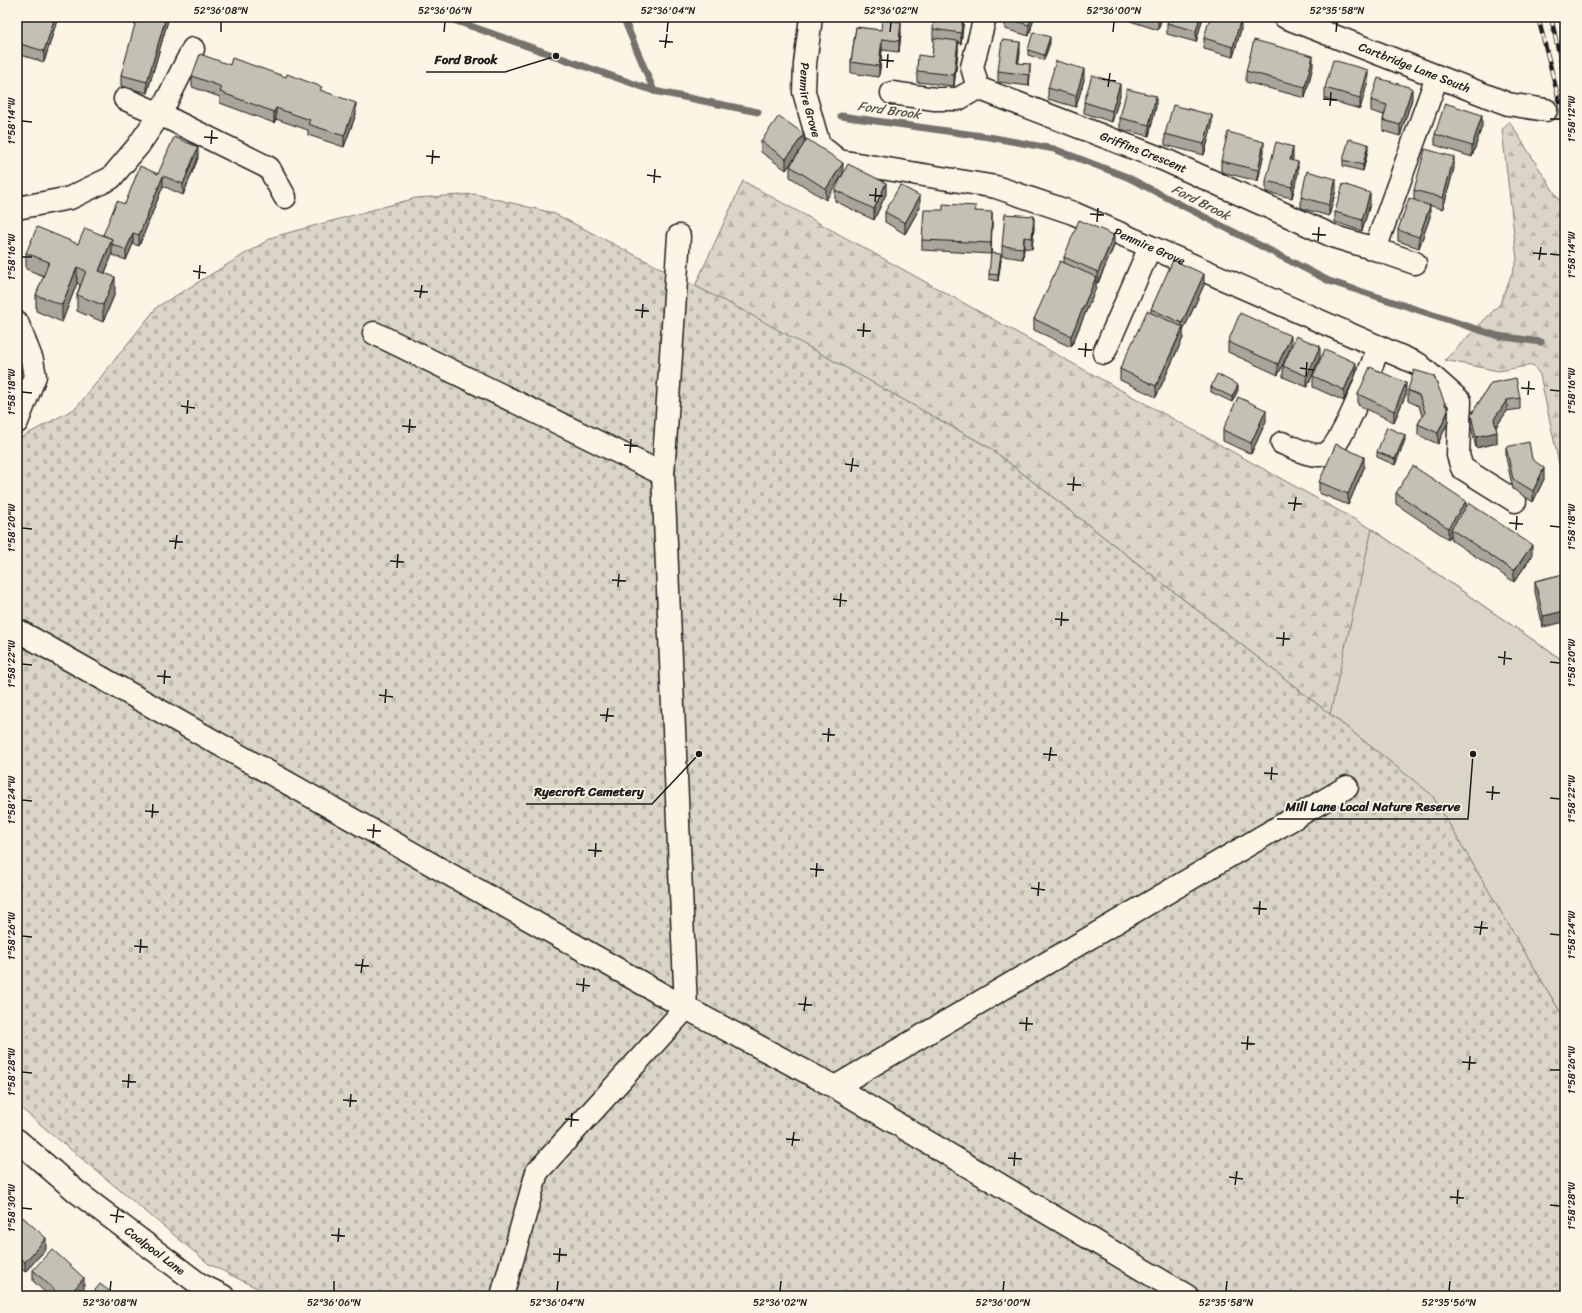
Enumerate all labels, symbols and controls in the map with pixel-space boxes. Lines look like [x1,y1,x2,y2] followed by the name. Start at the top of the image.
[194,2,248,20] text: 52°36'08"N
[418,2,472,20] text: 52°36'06"N
[641,2,695,20] text: 52°36'04"N
[864,2,918,20] text: 52°36'02"N
[1087,2,1141,20] text: 52°36'00"N
[1310,2,1364,20] text: 52°35'58"N
[1355,36,1474,99] street label: Cartbridge Lane South
[426,47,505,72] callout: Ford Brook
[434,48,499,71] text: Ford Brook
[793,62,827,140] street label: Penmire Grove
[856,94,924,126] water label: Ford Brook
[1563,96,1581,142] text: 1°58'12"W
[3,97,21,144] text: 1°58'14"W
[1097,125,1191,180] street label: Griffins Crescent
[1168,177,1236,227] water label: Ford Brook
[1110,221,1189,272] street label: Penmire Grove
[1563,231,1581,278] text: 1°58'14"W
[3,234,21,280] text: 1°58'16"W
[3,368,21,415] text: 1°58'18"W
[1563,368,1581,414] text: 1°58'16"W
[1563,503,1581,550] text: 1°58'18"W
[3,504,21,552] text: 1°58'20"W
[1563,639,1581,687] text: 1°58'20"W
[3,640,21,688] text: 1°58'22"W
[1563,775,1581,823] text: 1°58'22"W
[3,776,21,824] text: 1°58'24"W
[526,779,652,804] callout: Ryecroft Cemetery
[533,780,645,803] text: Ryecroft Cemetery
[1277,794,1468,819] callout: Mill Lane Local Nature Reserve
[1285,795,1461,818] text: Mill Lane Local Nature Reserve
[1563,911,1581,959] text: 1°58'24"W
[3,912,21,960] text: 1°58'26"W
[1563,1046,1581,1094] text: 1°58'26"W
[3,1048,21,1096] text: 1°58'28"W
[1563,1182,1581,1230] text: 1°58'28"W
[3,1184,21,1232] text: 1°58'30"W
[120,1220,190,1281] street label: Coalpool Lane
[83,1294,137,1312] text: 52°36'08"N
[307,1294,361,1312] text: 52°36'06"N
[530,1294,584,1312] text: 52°36'04"N
[753,1294,807,1312] text: 52°36'02"N
[976,1294,1030,1312] text: 52°36'00"N
[1199,1294,1253,1312] text: 52°35'58"N
[1422,1294,1476,1312] text: 52°35'56"N

